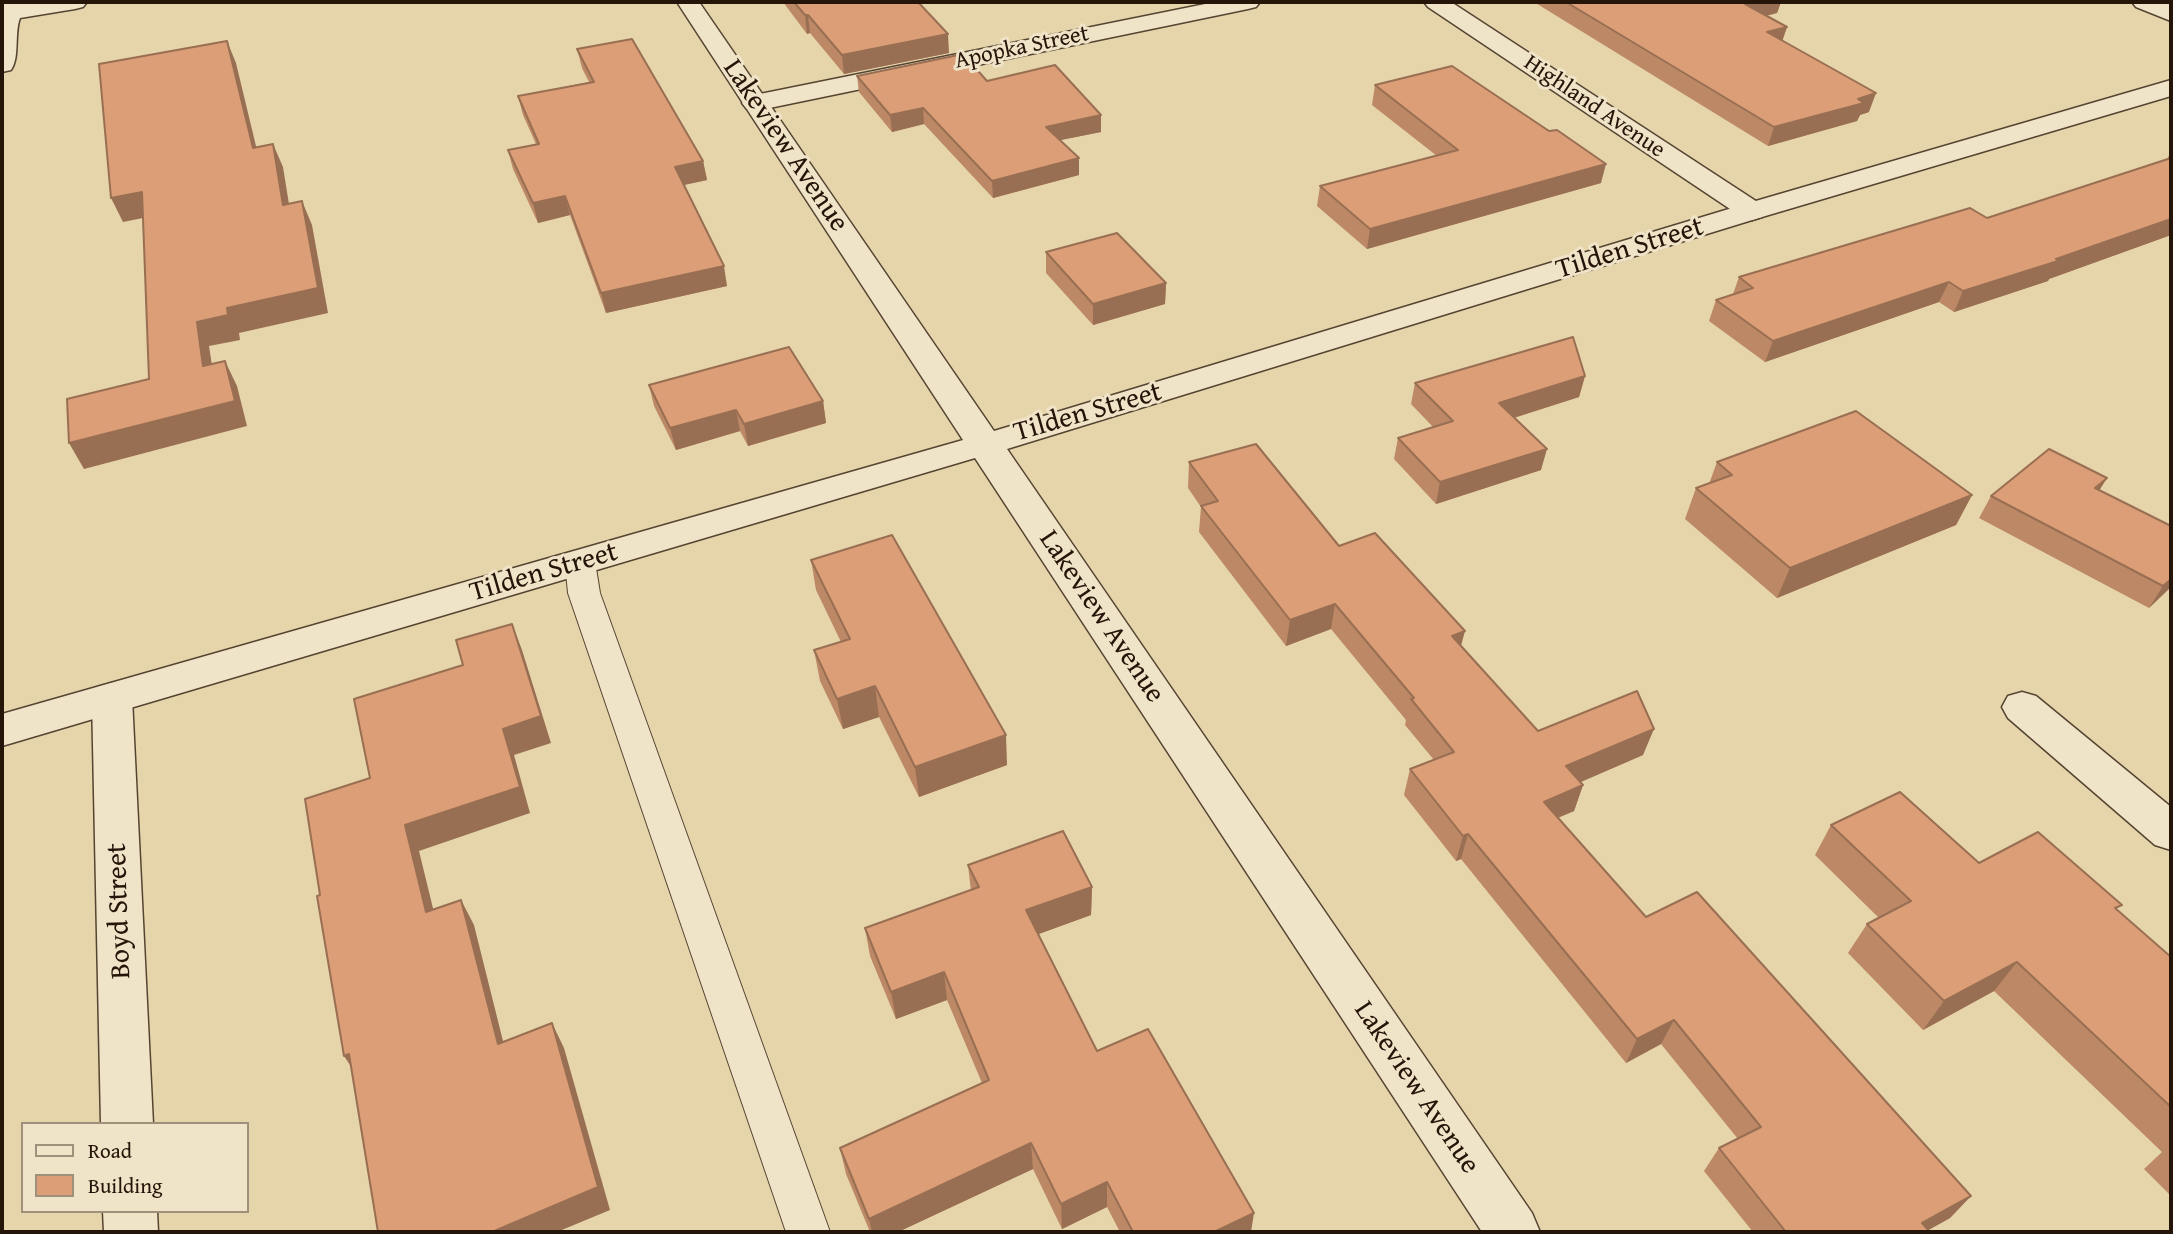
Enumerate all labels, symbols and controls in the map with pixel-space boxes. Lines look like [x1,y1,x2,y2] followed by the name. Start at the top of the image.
[952,20,1092,76] street label: Apopka Street
[1518,50,1670,164] street label: Highland Avenue
[715,53,855,239] street label: Lakeview Avenue
[1552,211,1708,287] street label: Tilden Street
[1010,376,1166,450] street label: Tilden Street
[1031,524,1171,710] street label: Lakeview Avenue
[466,536,622,610] street label: Tilden Street
[101,842,139,980] street label: Boyd Street
[1346,995,1486,1181] street label: Lakeview Avenue
[21,1122,248,1213] legend
[88,1135,132,1166] text: Road
[88,1170,162,1201] text: Building

